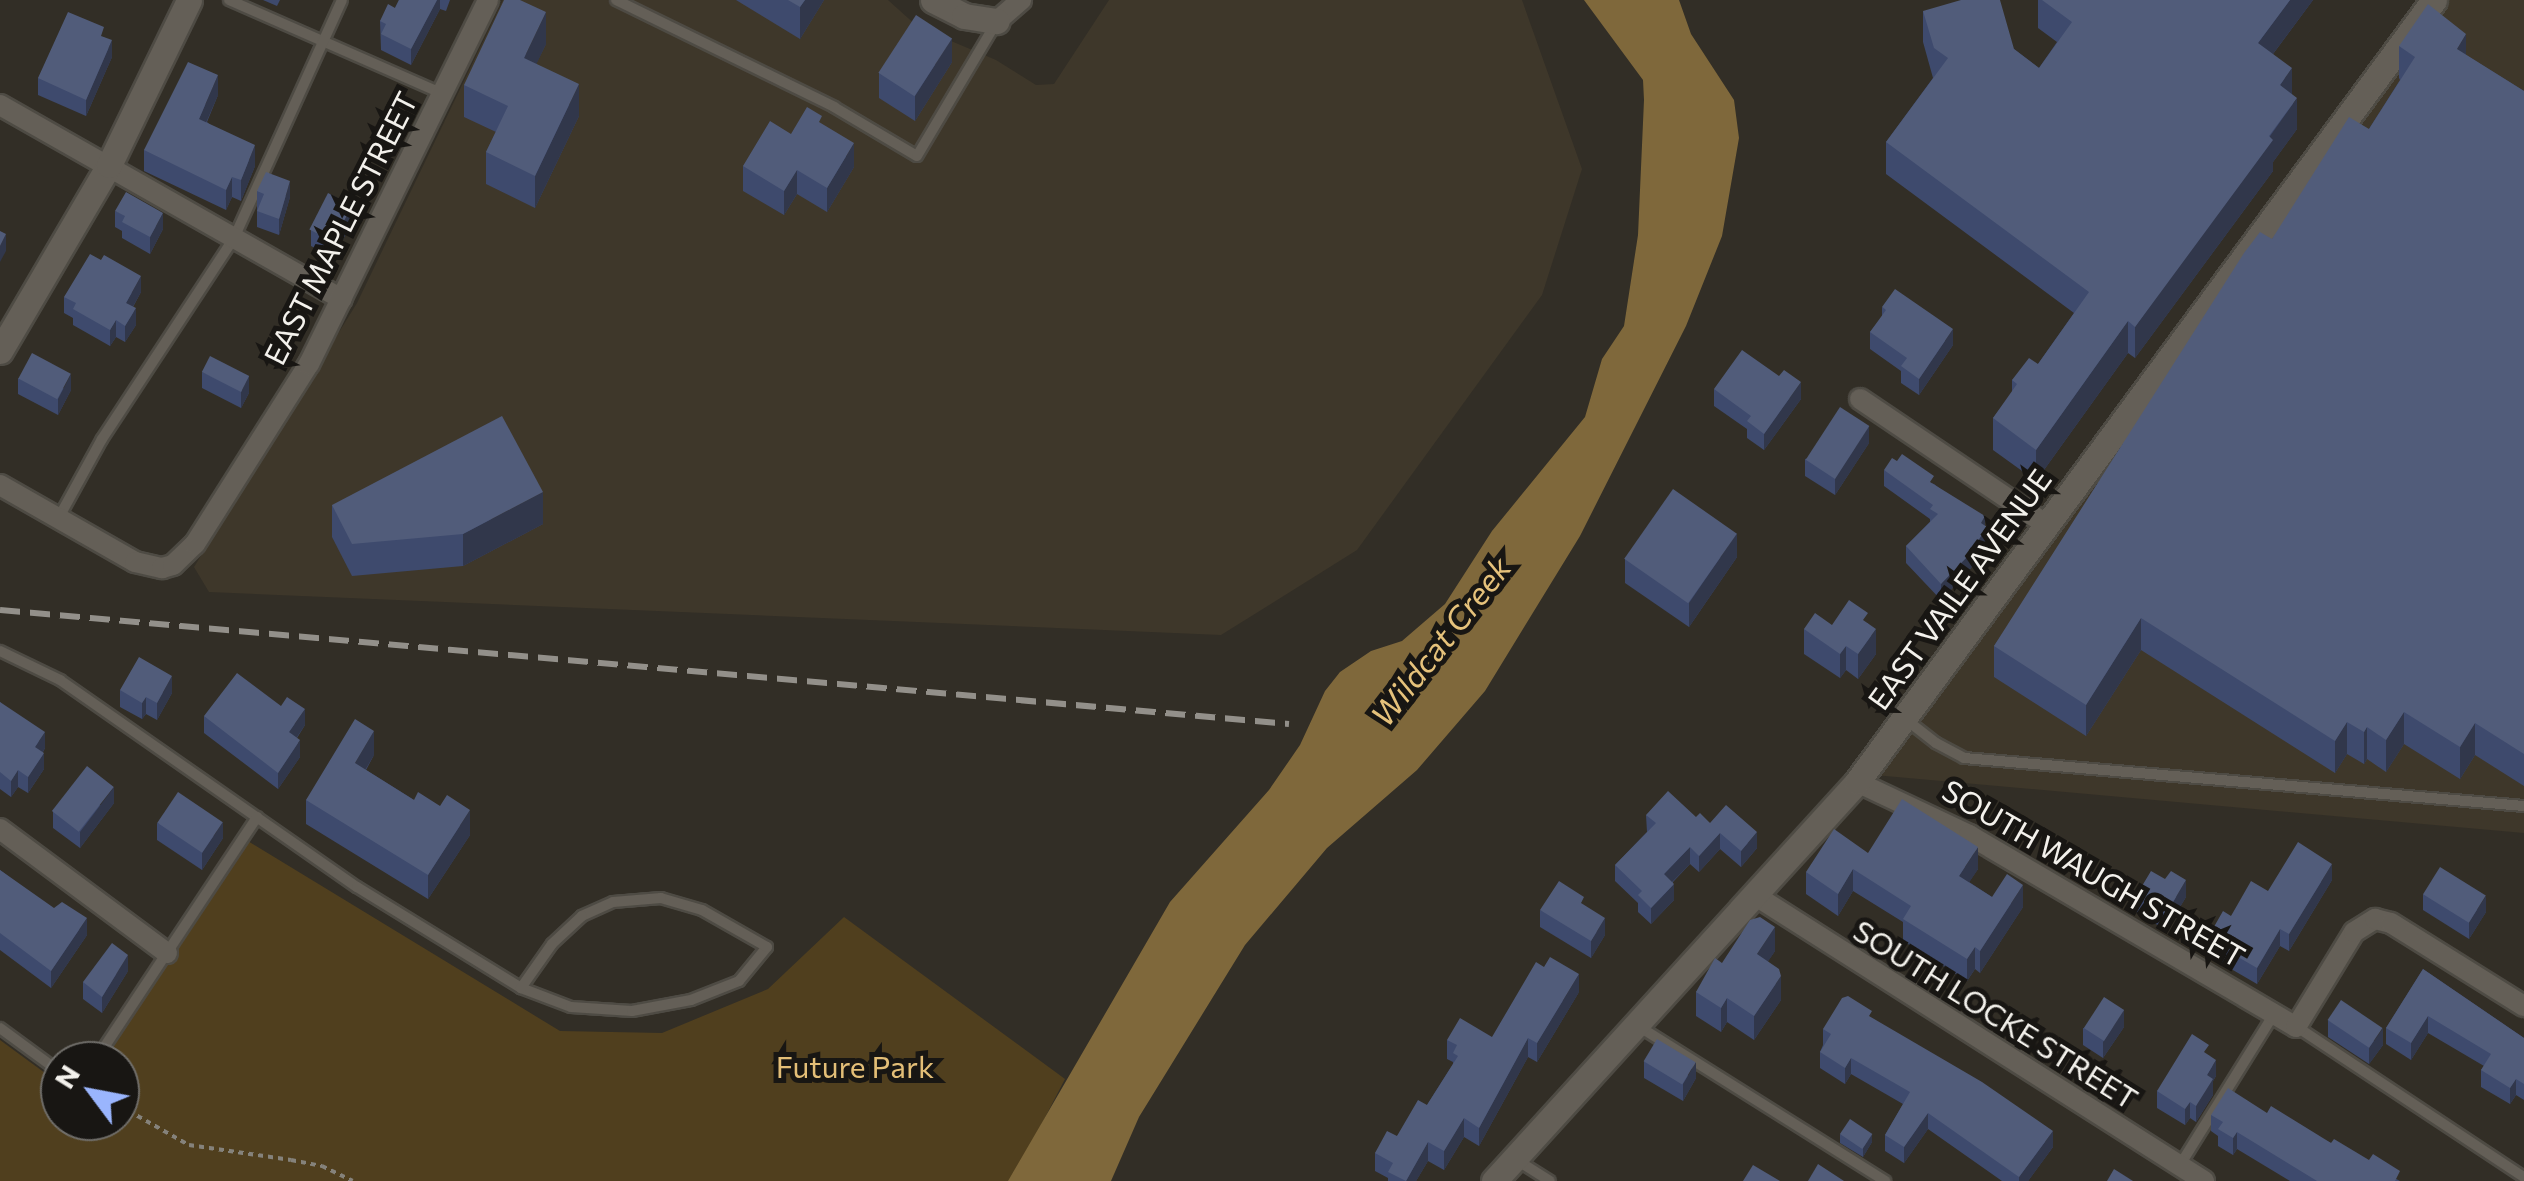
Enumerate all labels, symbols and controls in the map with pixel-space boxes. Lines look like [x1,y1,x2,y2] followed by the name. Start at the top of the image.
[256,86,424,370] street label: EAST MAPLE STREET
[1860,462,2058,716] street label: EAST VAILE AVENUE
[1362,549,1518,733] water label: Wildcat Creek
[1936,772,2252,974] street label: SOUTH WAUGH STREET
[1847,912,2145,1116] street label: SOUTH LOCKE STREET
[40,1041,140,1141] north arrow
[776,1048,934,1084] park label: Future Park
[46,1058,86,1094] text: N

